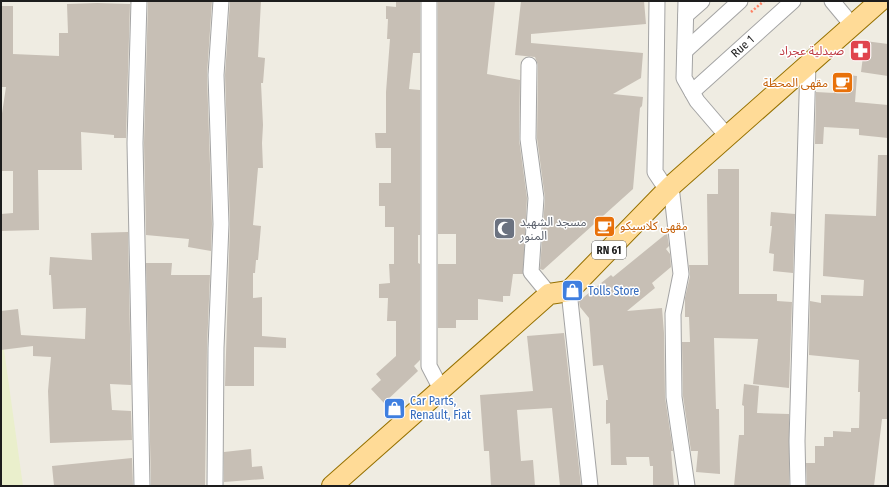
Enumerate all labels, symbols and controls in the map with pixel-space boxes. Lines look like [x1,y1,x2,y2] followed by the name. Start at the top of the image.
[728,32,757,60] street label: Rue 1
[847,38,873,64] pharmacy icon: صيدلية عجراد
[779,44,844,58] place label: صيدلية عجراد
[830,70,856,96] cafe icon: مقهى المحطة
[763,76,828,90] place label: مقهى المحطة
[591,213,617,239] cafe icon: مقهى كلاسيكو
[519,215,586,243] place label: مسجد الشهيد المنور
[492,216,518,242] mosque icon: مسجد الشهيد المنور
[620,219,688,233] place label: مقهى كلاسيكو
[592,241,626,259] road number: RN 61
[560,278,586,304] shop icon: Tolls Store
[588,284,639,298] place label: Tolls Store
[410,394,471,422] place label: Car Parts, Renault, Fiat
[381,395,407,421] shop icon: Car Parts, Renault, Fiat

